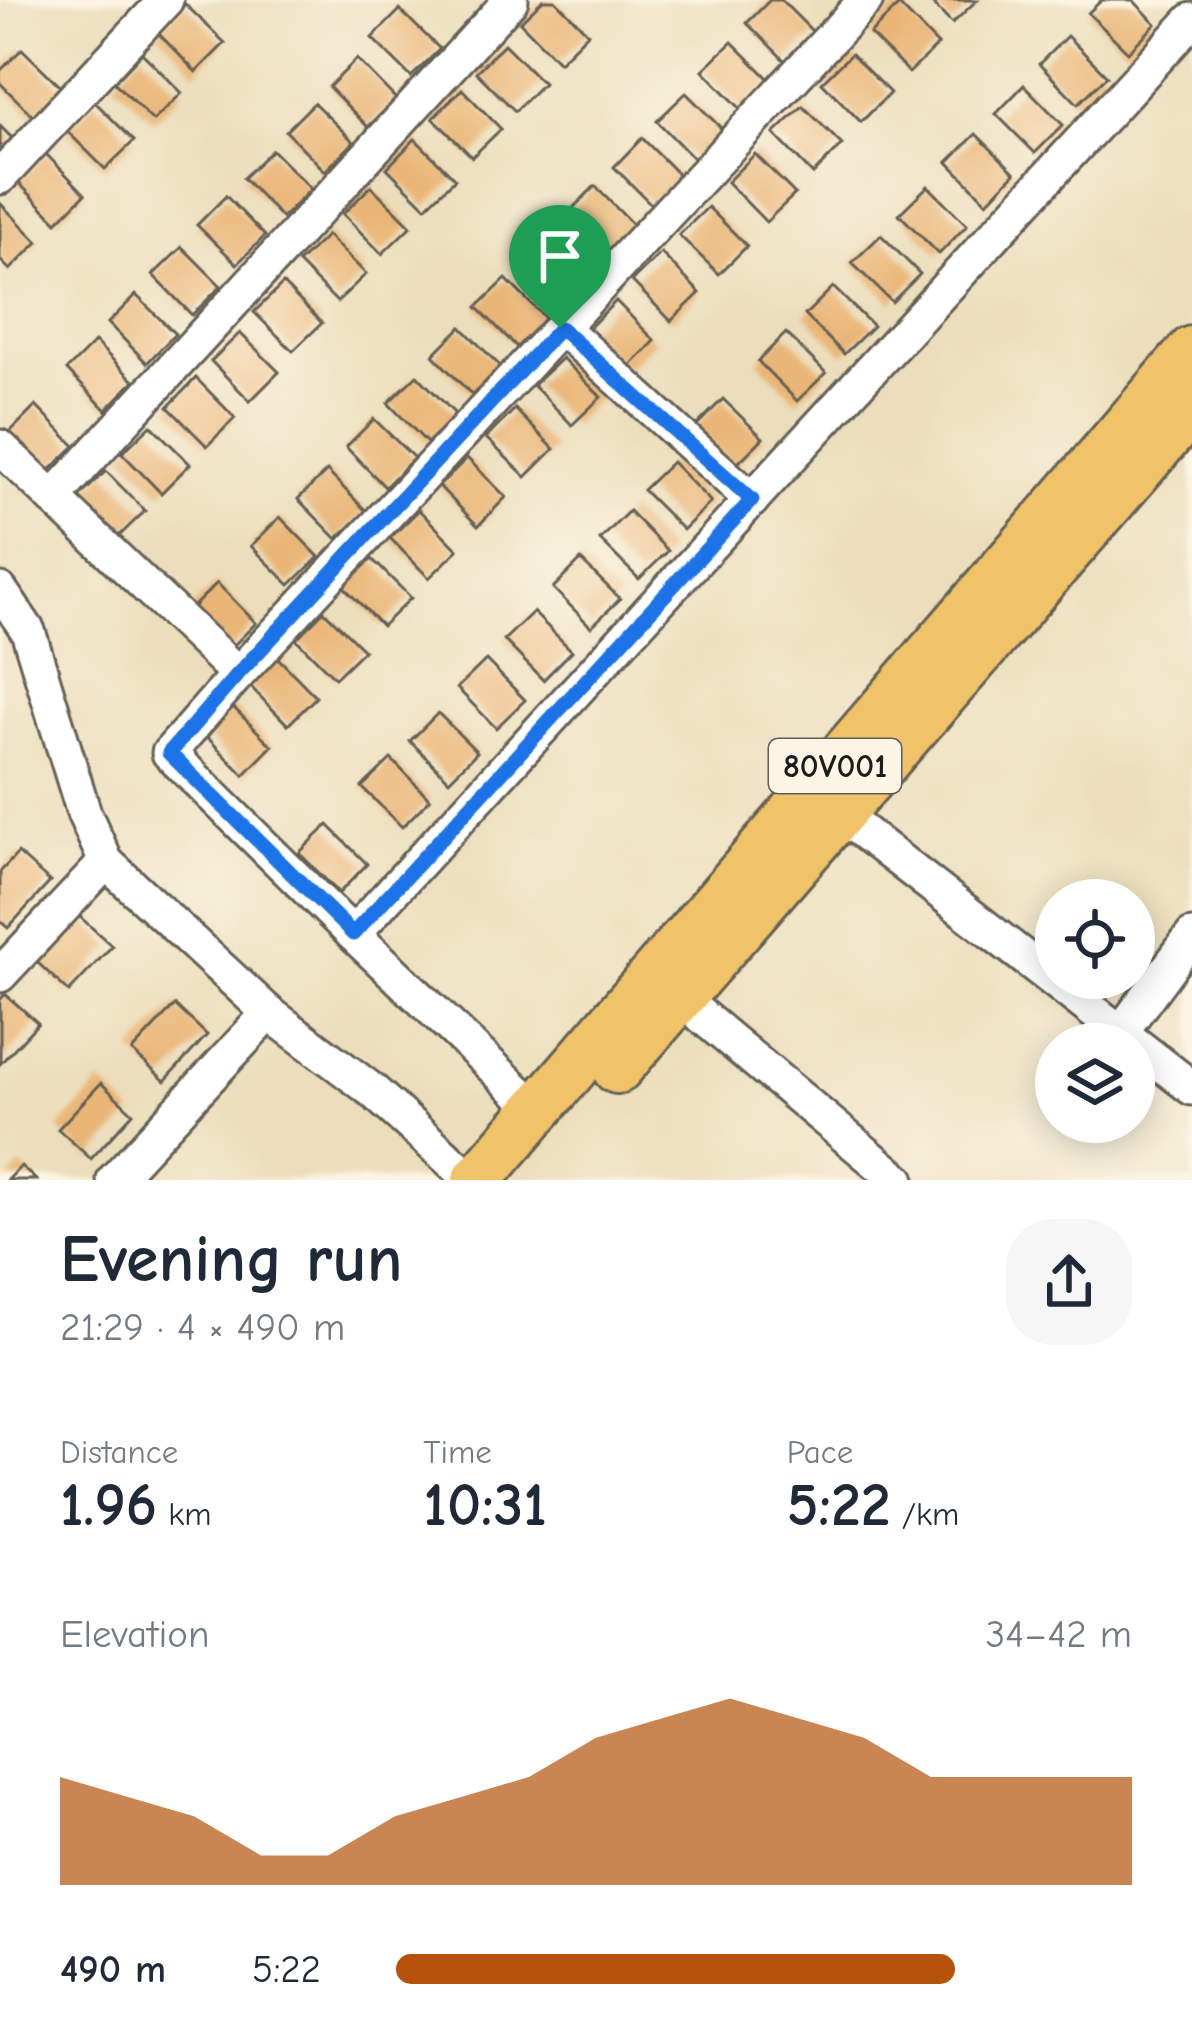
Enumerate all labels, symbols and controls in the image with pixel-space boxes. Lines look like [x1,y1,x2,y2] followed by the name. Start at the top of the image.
[509,205,611,328] pin
[527,223,593,289] icon: arrive
[769,739,901,793] road number: 80V001
[1035,879,1155,1143] map controls
[1035,879,1155,999] button: locate
[1035,1023,1155,1143] button: layers
[1006,1219,1132,1345] button: share
[60,1222,402,1298] text: Evening run
[60,1305,345,1350] text: 21:29 · 4 × 490 m
[60,1433,178,1471] text: Distance
[423,1433,492,1471] text: Time
[787,1433,853,1471] text: Pace
[60,1471,157,1540] text: 1.96
[423,1471,547,1540] text: 10:31
[787,1471,891,1540] text: 5:22
[157,1495,212,1533] text: km
[891,1495,959,1533] text: /km
[60,1612,209,1657] text: Elevation
[985,1612,1132,1657] text: 34–42 m
[60,1947,166,1992] text: 490 m
[252,1947,321,1992] text: 5:22

